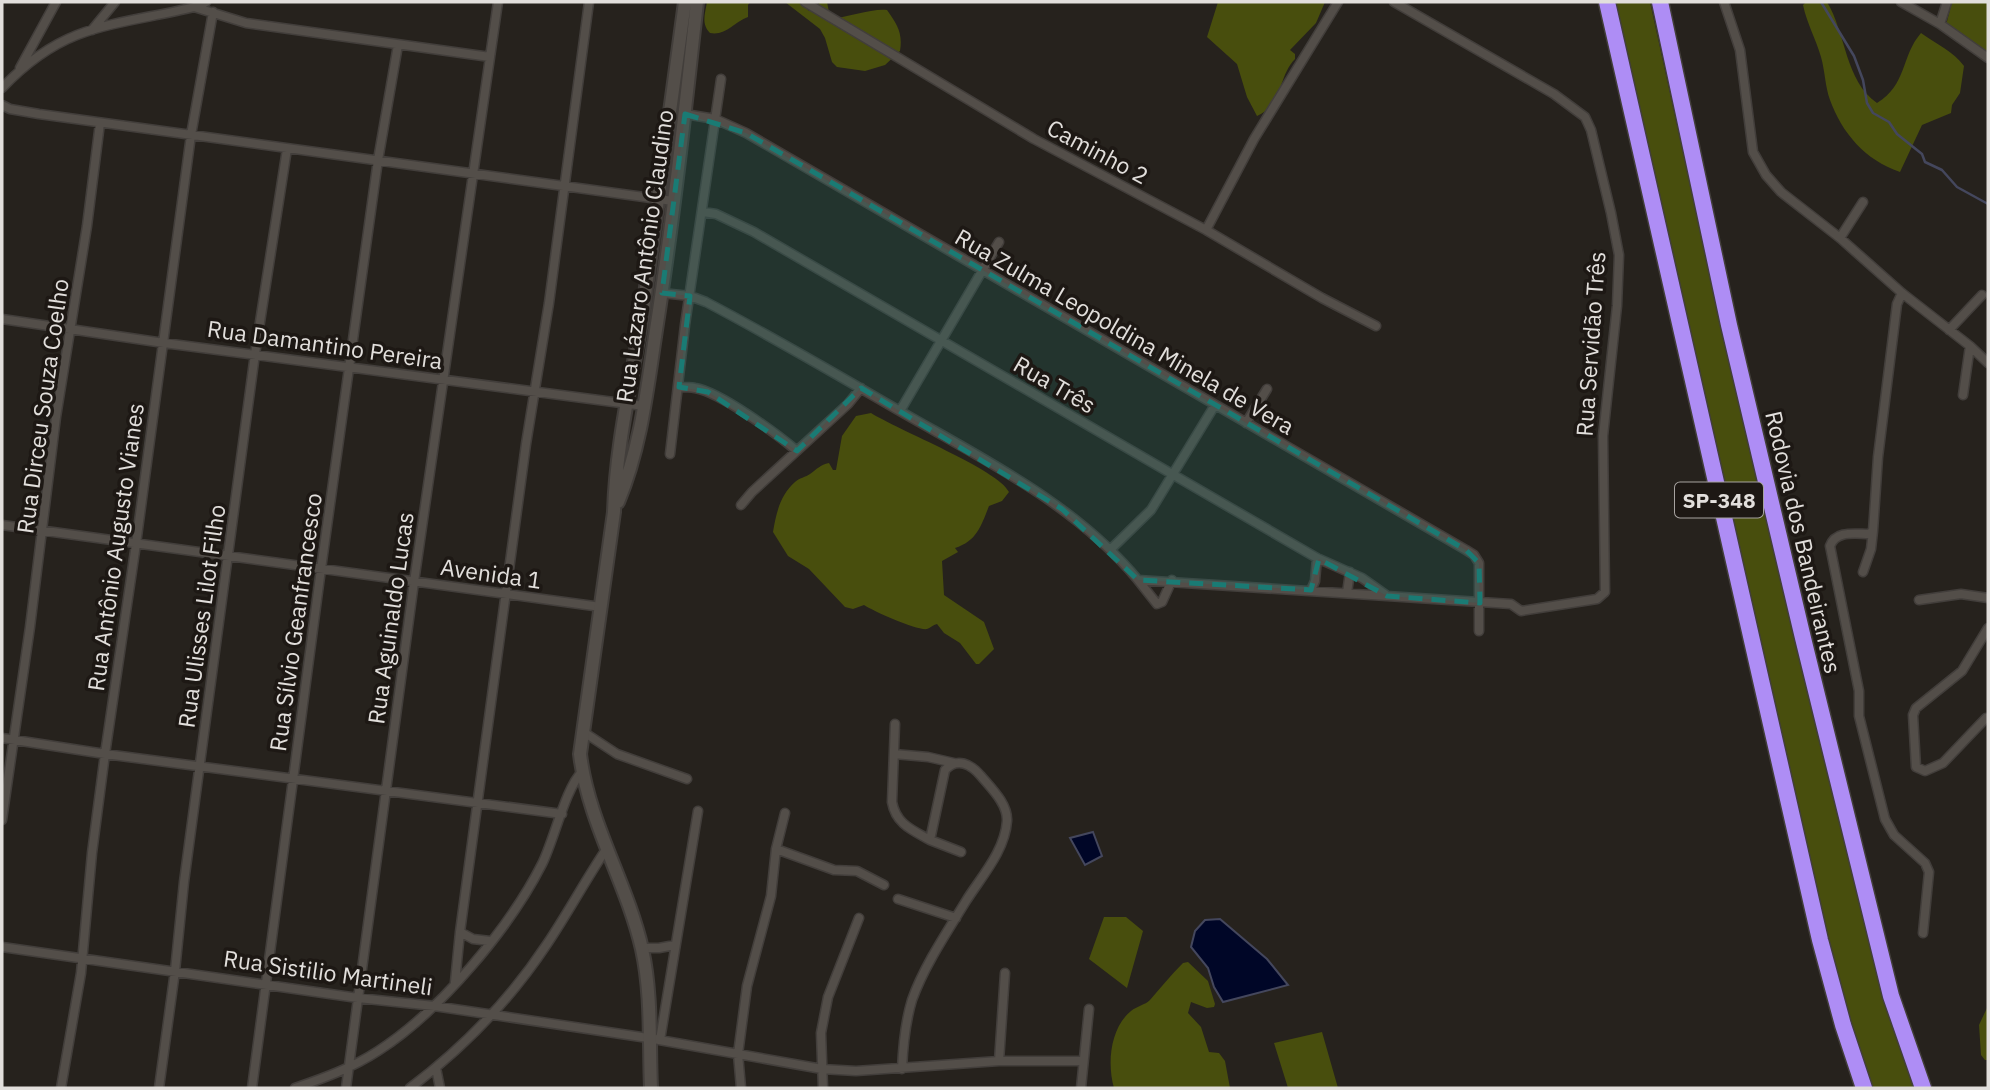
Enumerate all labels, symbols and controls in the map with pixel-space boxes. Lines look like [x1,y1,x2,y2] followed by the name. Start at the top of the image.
[609,108,679,404] street label: Rua Lázaro Antônio Claudino
[1042,112,1154,190] street label: Caminho 2
[950,221,1300,441] street label: Rua Zulma Leopoldina Minela de Vera
[1569,250,1611,438] street label: Rua Servidão Três
[9,277,75,535] street label: Rua Dirceu Souza Coelho
[205,313,445,375] street label: Rua Damantino Pereira
[1009,349,1101,419] street label: Rua Três
[80,401,150,693] street label: Rua Antônio Augusto Vianes
[1759,408,1849,676] street label: Rodovia dos Bandeirantes
[1675,482,1763,518] road number: SP-348
[262,491,328,753] street label: Rua Sílvio Geanfrancesco
[170,502,232,730] street label: Rua Ulisses Lilot Filho
[360,510,420,726] street label: Rua Aguinaldo Lucas
[439,551,543,595] street label: Avenida 1
[222,942,434,1002] street label: Rua Sistilio Martineli

